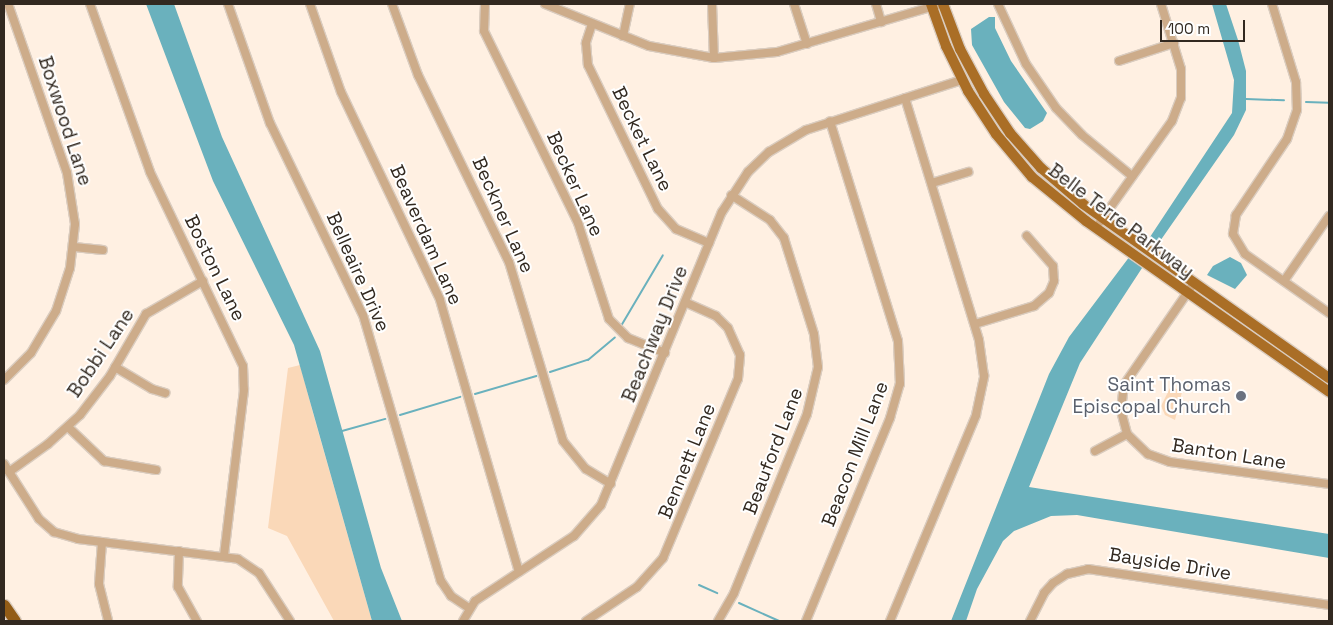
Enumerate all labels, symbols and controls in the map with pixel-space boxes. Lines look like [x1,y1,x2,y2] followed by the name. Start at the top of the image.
[1163,10,1248,42] scale bar
[1168,19,1210,38] text: 100 m
[33,53,97,189] street label: Boxwood Lane
[607,83,677,195] street label: Becket Lane
[542,128,608,240] street label: Becker Lane
[467,153,539,277] street label: Beckner Lane
[1044,159,1198,283] street label: Belle Terre Parkway
[385,162,467,308] street label: Beaverdam Lane
[321,209,395,335] street label: Belleaire Drive
[180,211,250,325] street label: Boston Lane
[617,262,693,406] street label: Beachway Drive
[63,304,139,402] street label: Bobbi Lane
[1072,374,1231,418] place label: Saint Thomas Episcopal Church
[817,378,893,530] street label: Beacon Mill Lane
[738,384,808,518] street label: Beauford Lane
[1235,390,1247,402] marker: Saint Thomas Episcopal Church
[654,400,720,522] street label: Bennett Lane
[1170,434,1288,474] street label: Banton Lane
[1107,543,1233,585] street label: Bayside Drive

